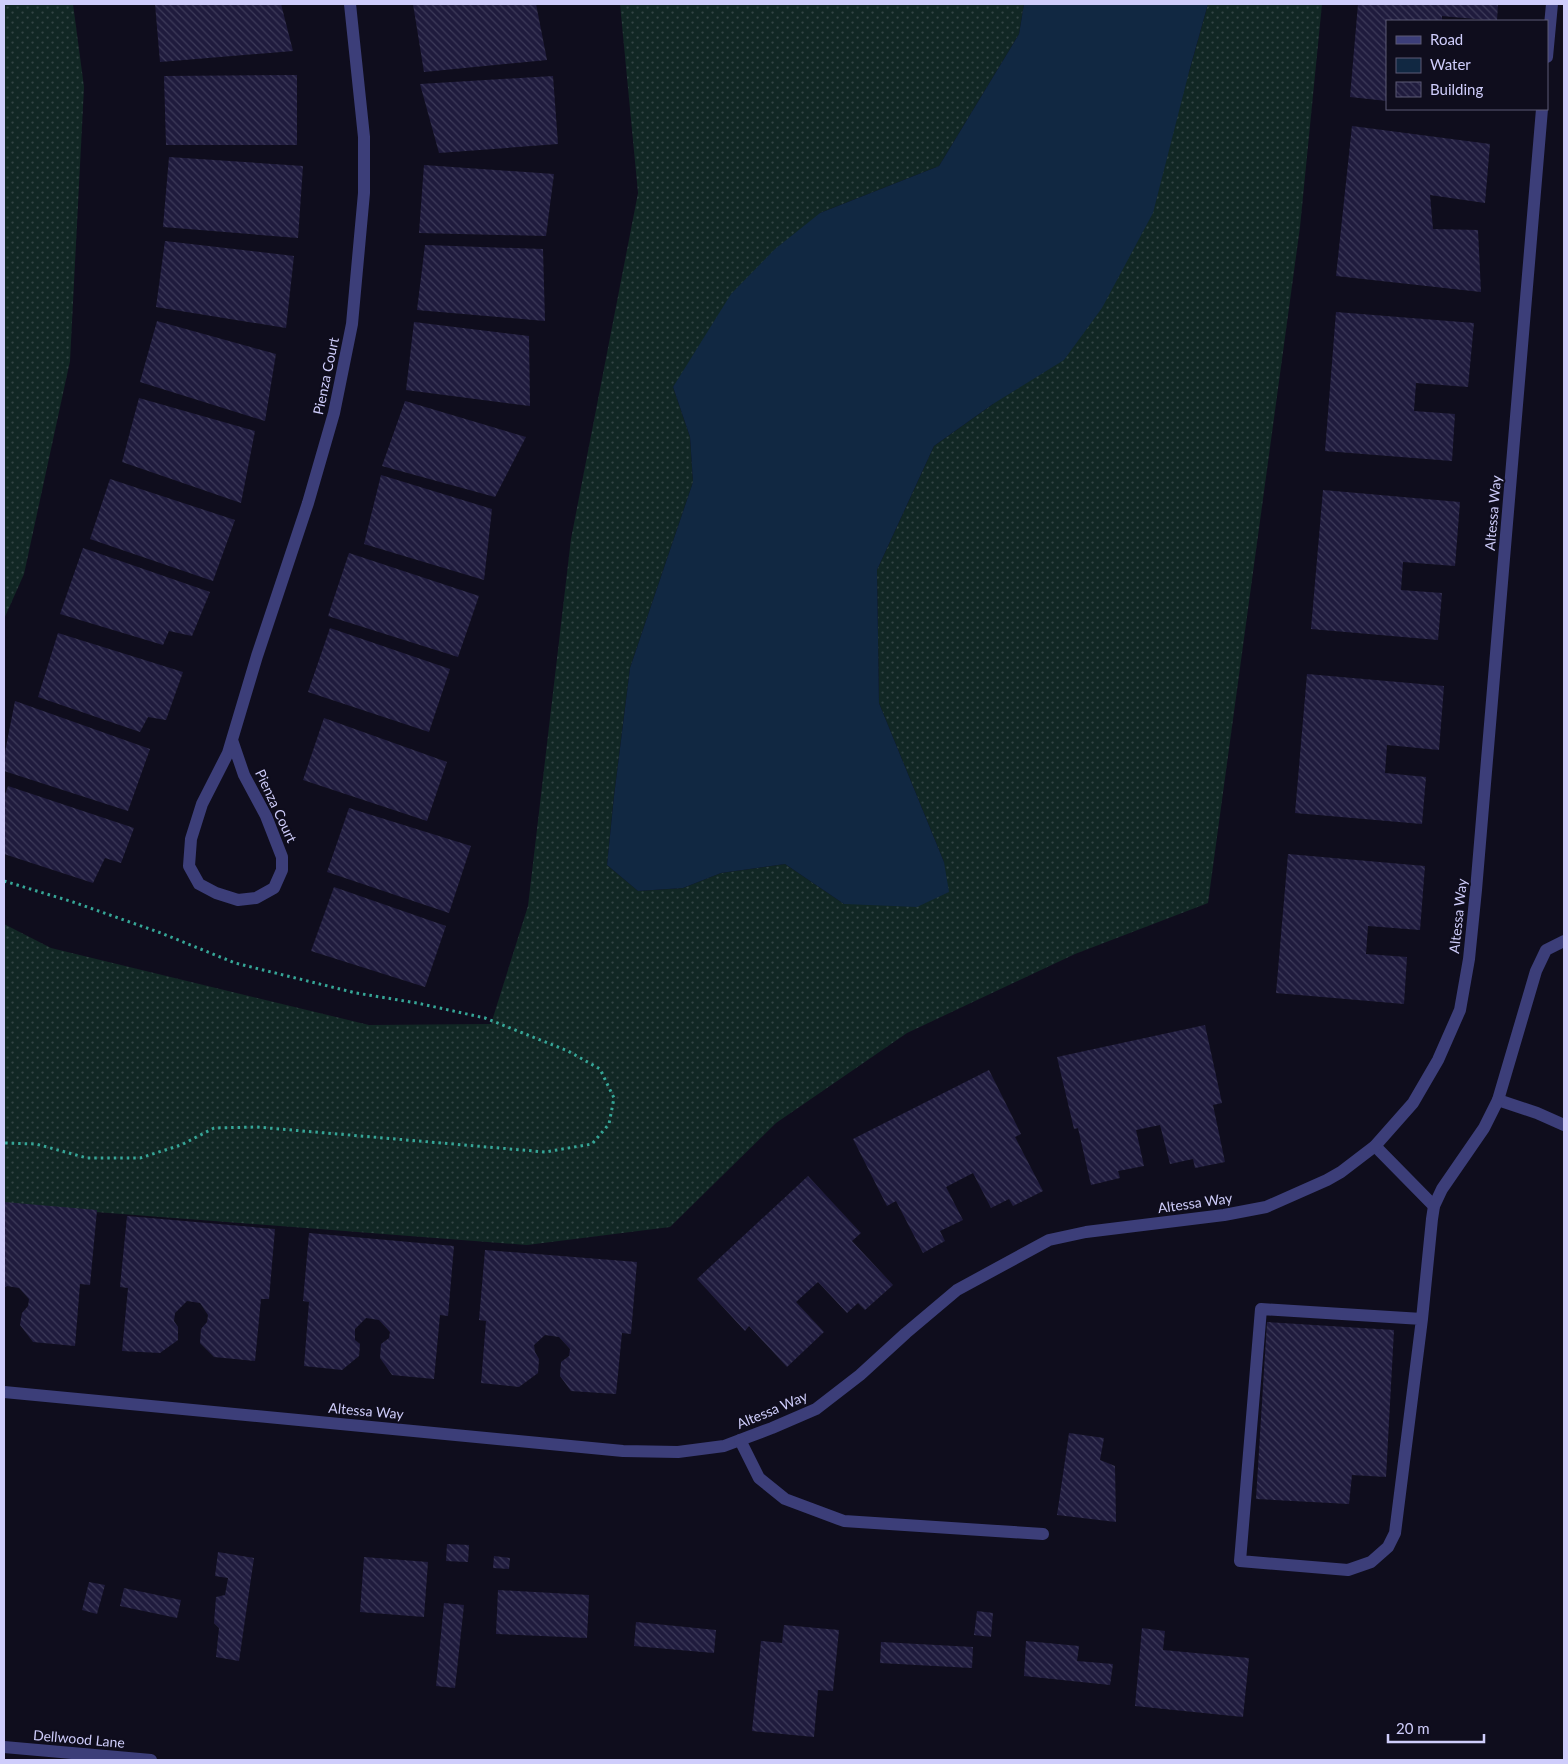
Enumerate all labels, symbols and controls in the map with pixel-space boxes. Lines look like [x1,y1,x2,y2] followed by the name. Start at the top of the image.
[1386,20,1548,110] legend
[1430,30,1463,48] text: Road
[1430,55,1471,73] text: Water
[1430,80,1483,98] text: Building
[309,336,342,416] street label: Pienza Court
[1481,474,1504,551] street label: Altessa Way
[252,766,301,845] street label: Pienza Court
[1445,877,1470,954] street label: Altessa Way
[1156,1189,1234,1216] street label: Altessa Way
[734,1387,811,1432] street label: Altessa Way
[328,1399,405,1422] street label: Altessa Way
[1388,1712,1484,1744] scale bar
[1396,1719,1430,1737] text: 20 m
[32,1726,126,1751] street label: Dellwood Lane

